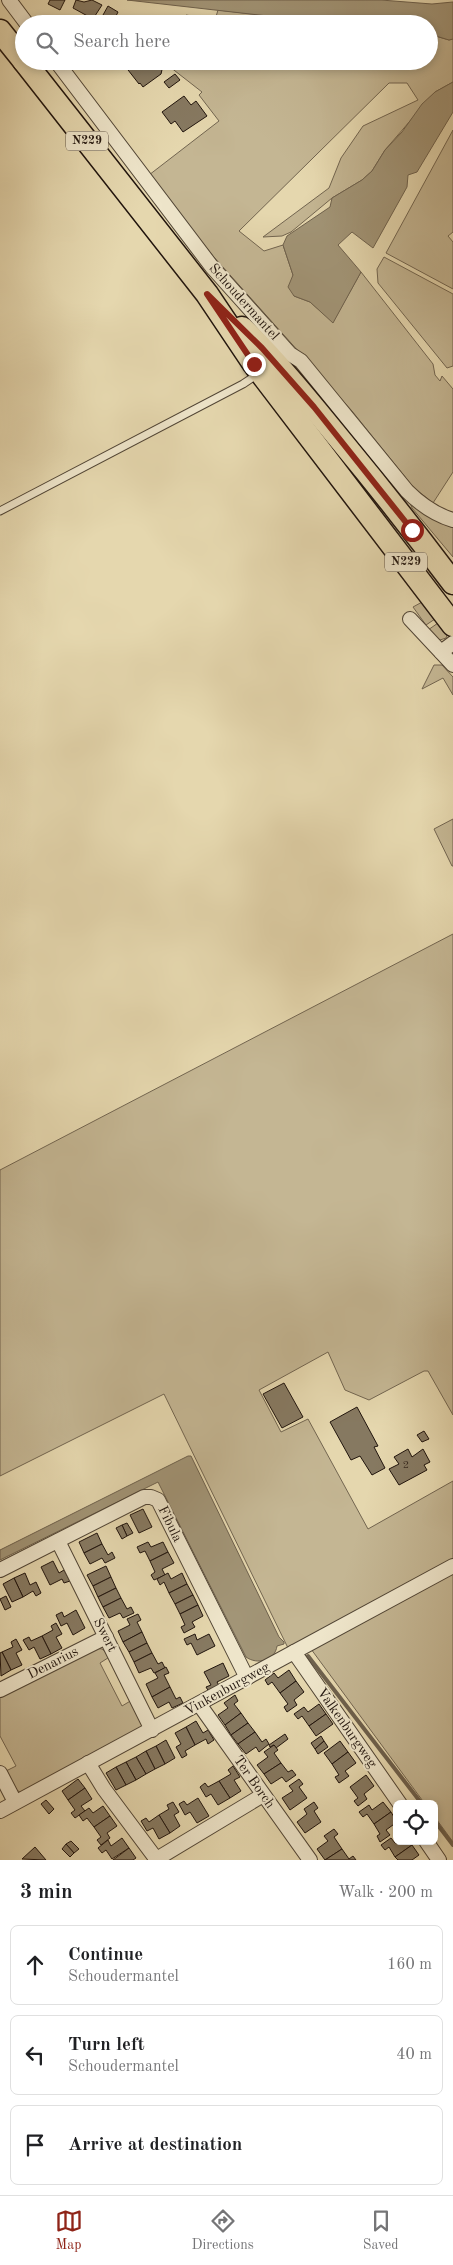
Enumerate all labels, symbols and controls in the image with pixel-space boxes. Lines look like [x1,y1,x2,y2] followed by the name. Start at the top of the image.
[15,15,438,70] search box
[33,29,61,57] icon: search
[73,33,170,52] text: Search here
[66,132,108,150] road number: N229
[206,261,282,343] street label: Schoudermantel
[243,353,266,376] route end
[401,519,424,542] route start
[385,552,427,572] road number: N229
[403,1460,409,1471] house number: 2
[155,1504,185,1544] street label: Fibula
[91,1616,119,1654] street label: Swert
[25,1644,81,1682] street label: Denarius
[182,1660,272,1718] street label: Vinkenburgweg
[314,1686,380,1771] street label: Valkenburgweg
[231,1753,278,1811] street label: Ter Borch
[393,1800,438,1845] map controls
[393,1800,438,1845] button: locate
[20,1882,73,1903] text: 3 min
[338,1885,433,1901] text: Walk · 200 m
[68,1946,143,1965] text: Continue
[21,1951,49,1979] icon: ahead
[387,1957,432,1973] text: 160 m
[68,1969,179,1985] text: Schoudermantel
[68,2036,145,2055] text: Turn left
[21,2041,49,2069] icon: left
[396,2047,432,2063] text: 40 m
[68,2059,179,2075] text: Schoudermantel
[21,2131,49,2159] icon: arrive
[68,2136,242,2155] text: Arrive at destination
[55,2207,83,2254] tab: Map
[192,2207,254,2254] tab: Directions
[363,2207,398,2254] tab: Saved

